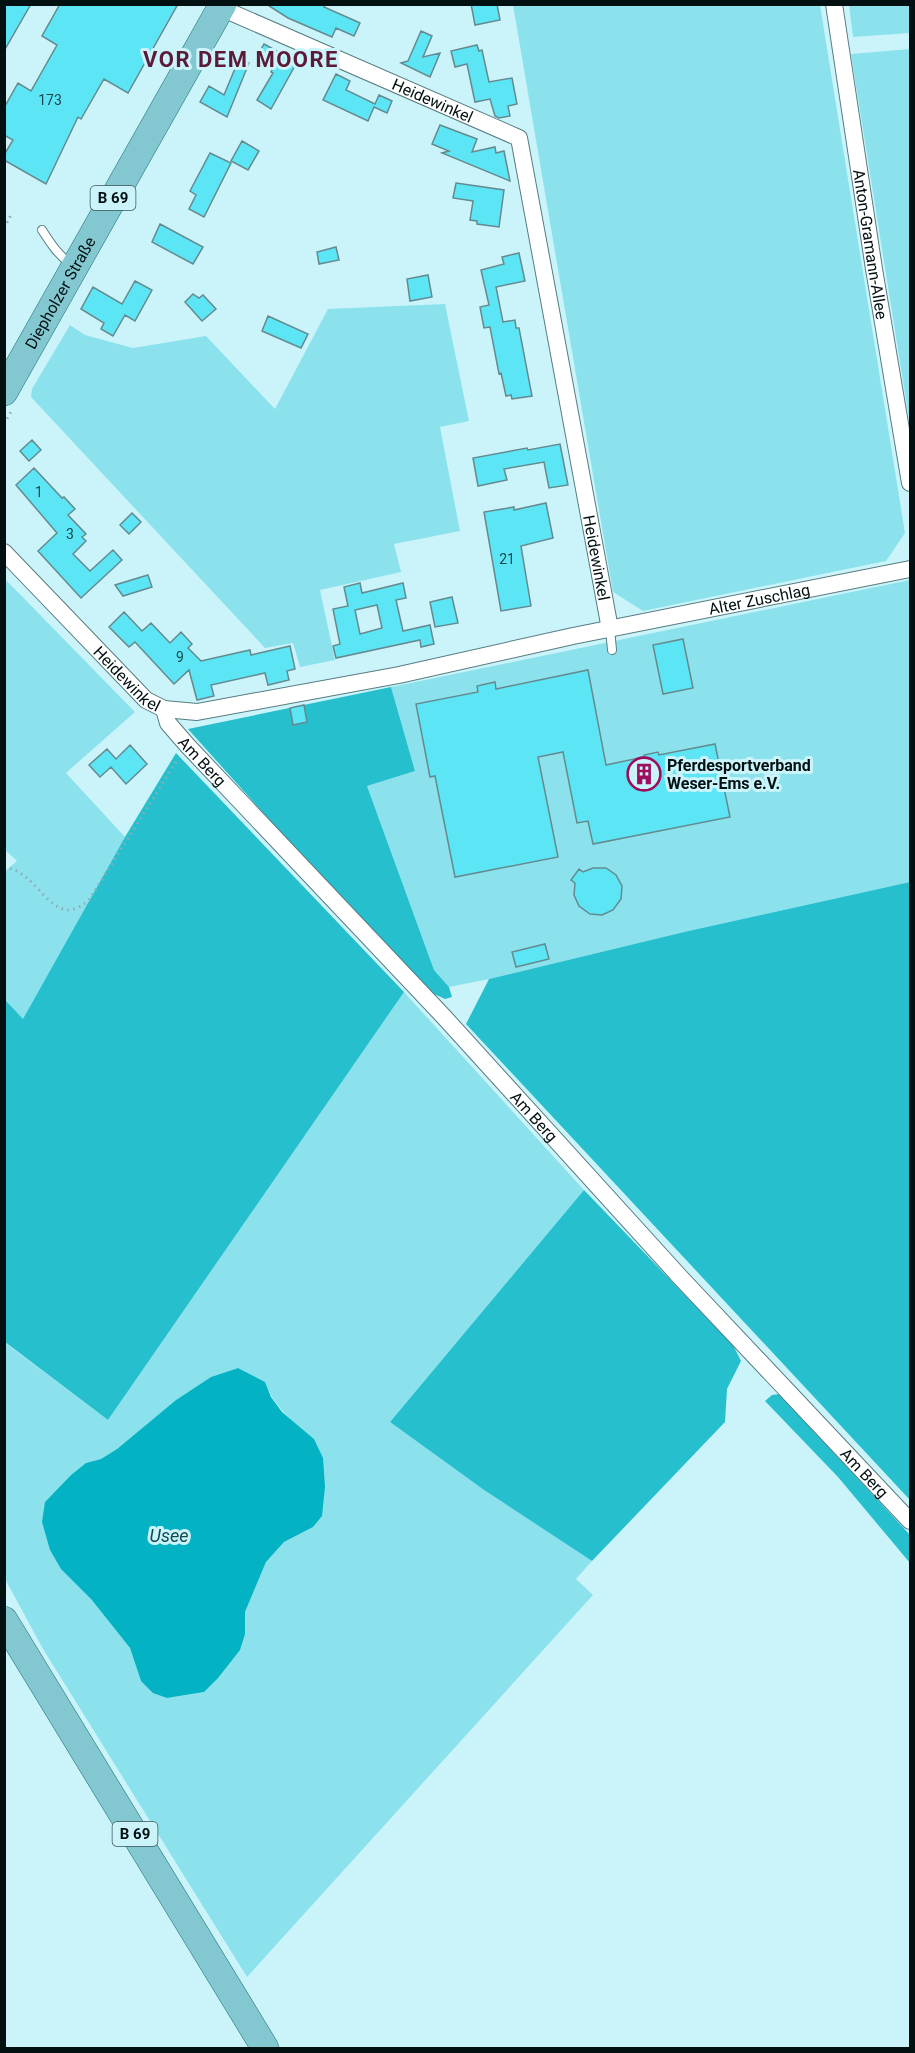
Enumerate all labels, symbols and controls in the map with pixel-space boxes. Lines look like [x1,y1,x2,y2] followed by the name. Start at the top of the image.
[143,47,339,72] district label: VOR DEM MOORE
[389,74,476,126] street label: Heidewinkel
[38,92,62,108] house number: 173
[850,168,892,321] street label: Anton-Gramann-Allee
[90,186,136,210] road number: B 69
[21,233,99,352] street label: Diepholzer Straße
[35,484,43,500] house number: 1
[580,514,614,602] street label: Heidewinkel
[66,526,74,542] house number: 3
[499,551,515,567] house number: 21
[707,580,812,618] street label: Alter Zuschlag
[90,642,164,715] street label: Heidewinkel
[176,649,184,665] house number: 9
[174,733,230,790] street label: Am Berg
[626,756,662,792] building icon: Pferdesportverband Weser-Ems e.V.
[667,756,811,793] place label: Pferdesportverband Weser-Ems e.V.
[507,1087,562,1145] street label: Am Berg
[837,1444,892,1502] street label: Am Berg
[150,1525,188,1546] water label: Usee
[112,1822,158,1846] road number: B 69

